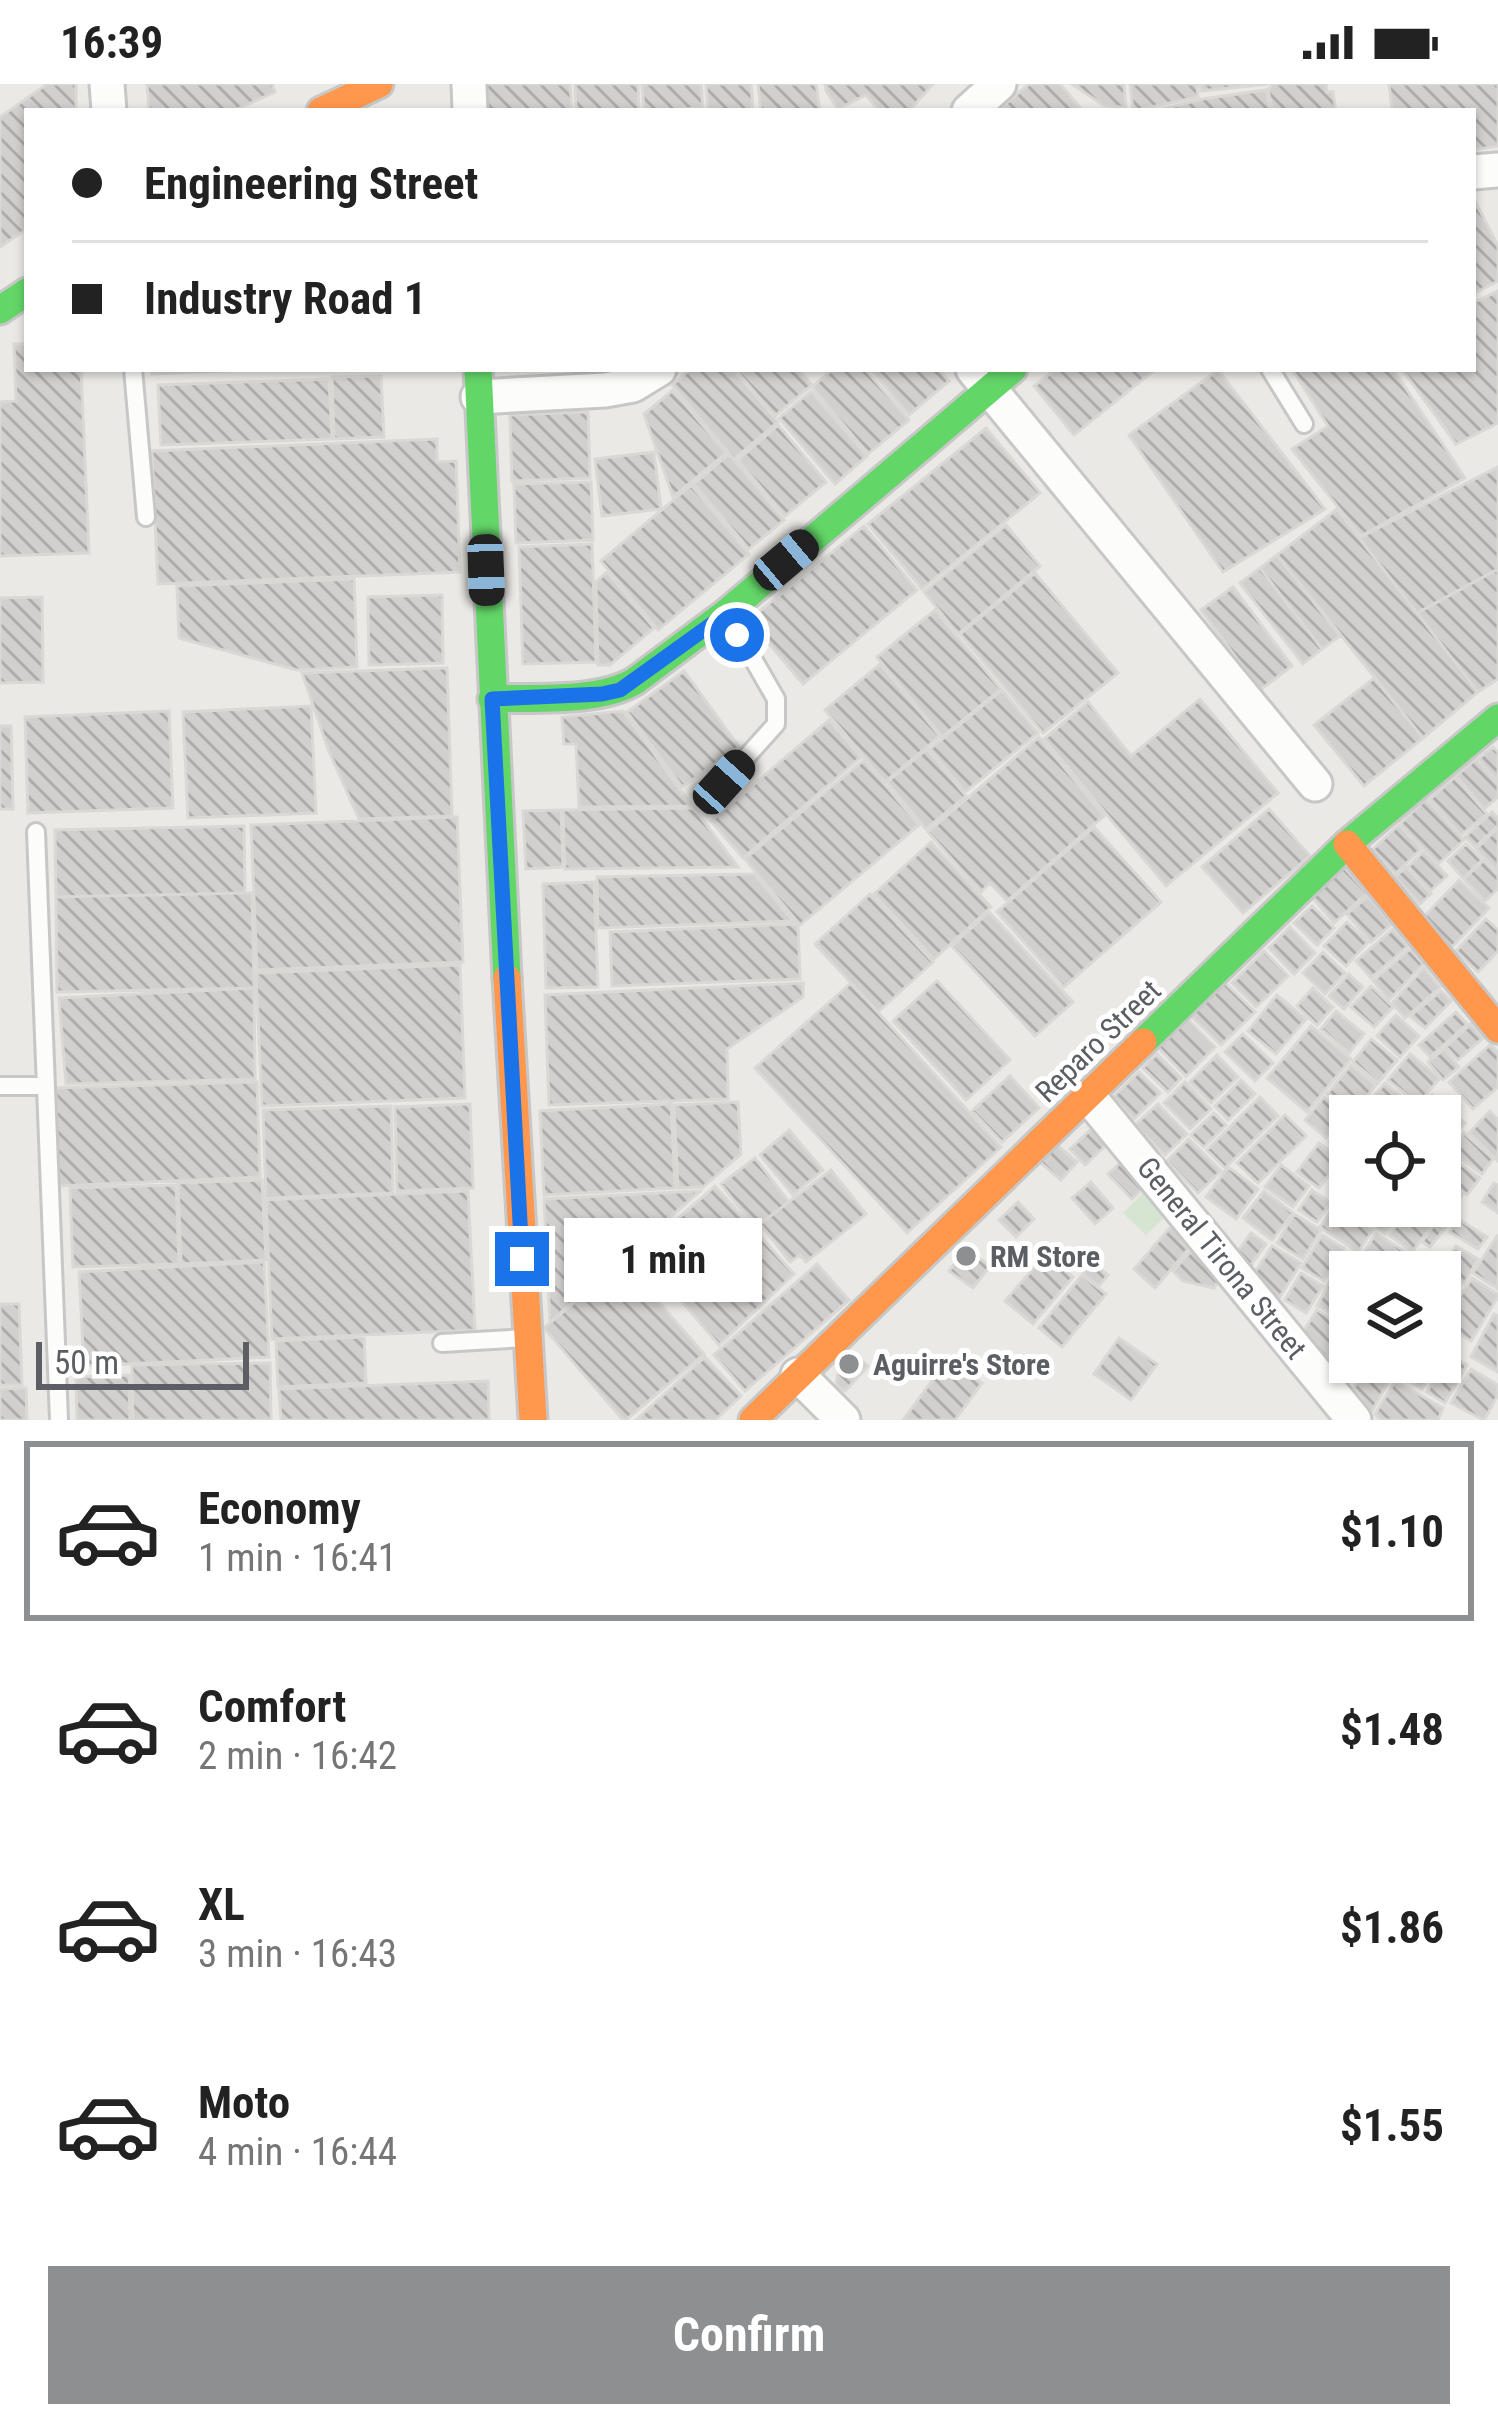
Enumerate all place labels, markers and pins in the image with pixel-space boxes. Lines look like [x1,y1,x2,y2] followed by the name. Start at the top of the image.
[990,1239,1100,1274] place label: RM Store
[953,1243,979,1269] marker: RM Store
[873,1347,1050,1382] place label: Aguirre's Store
[836,1351,862,1377] marker: Aguirre's Store

